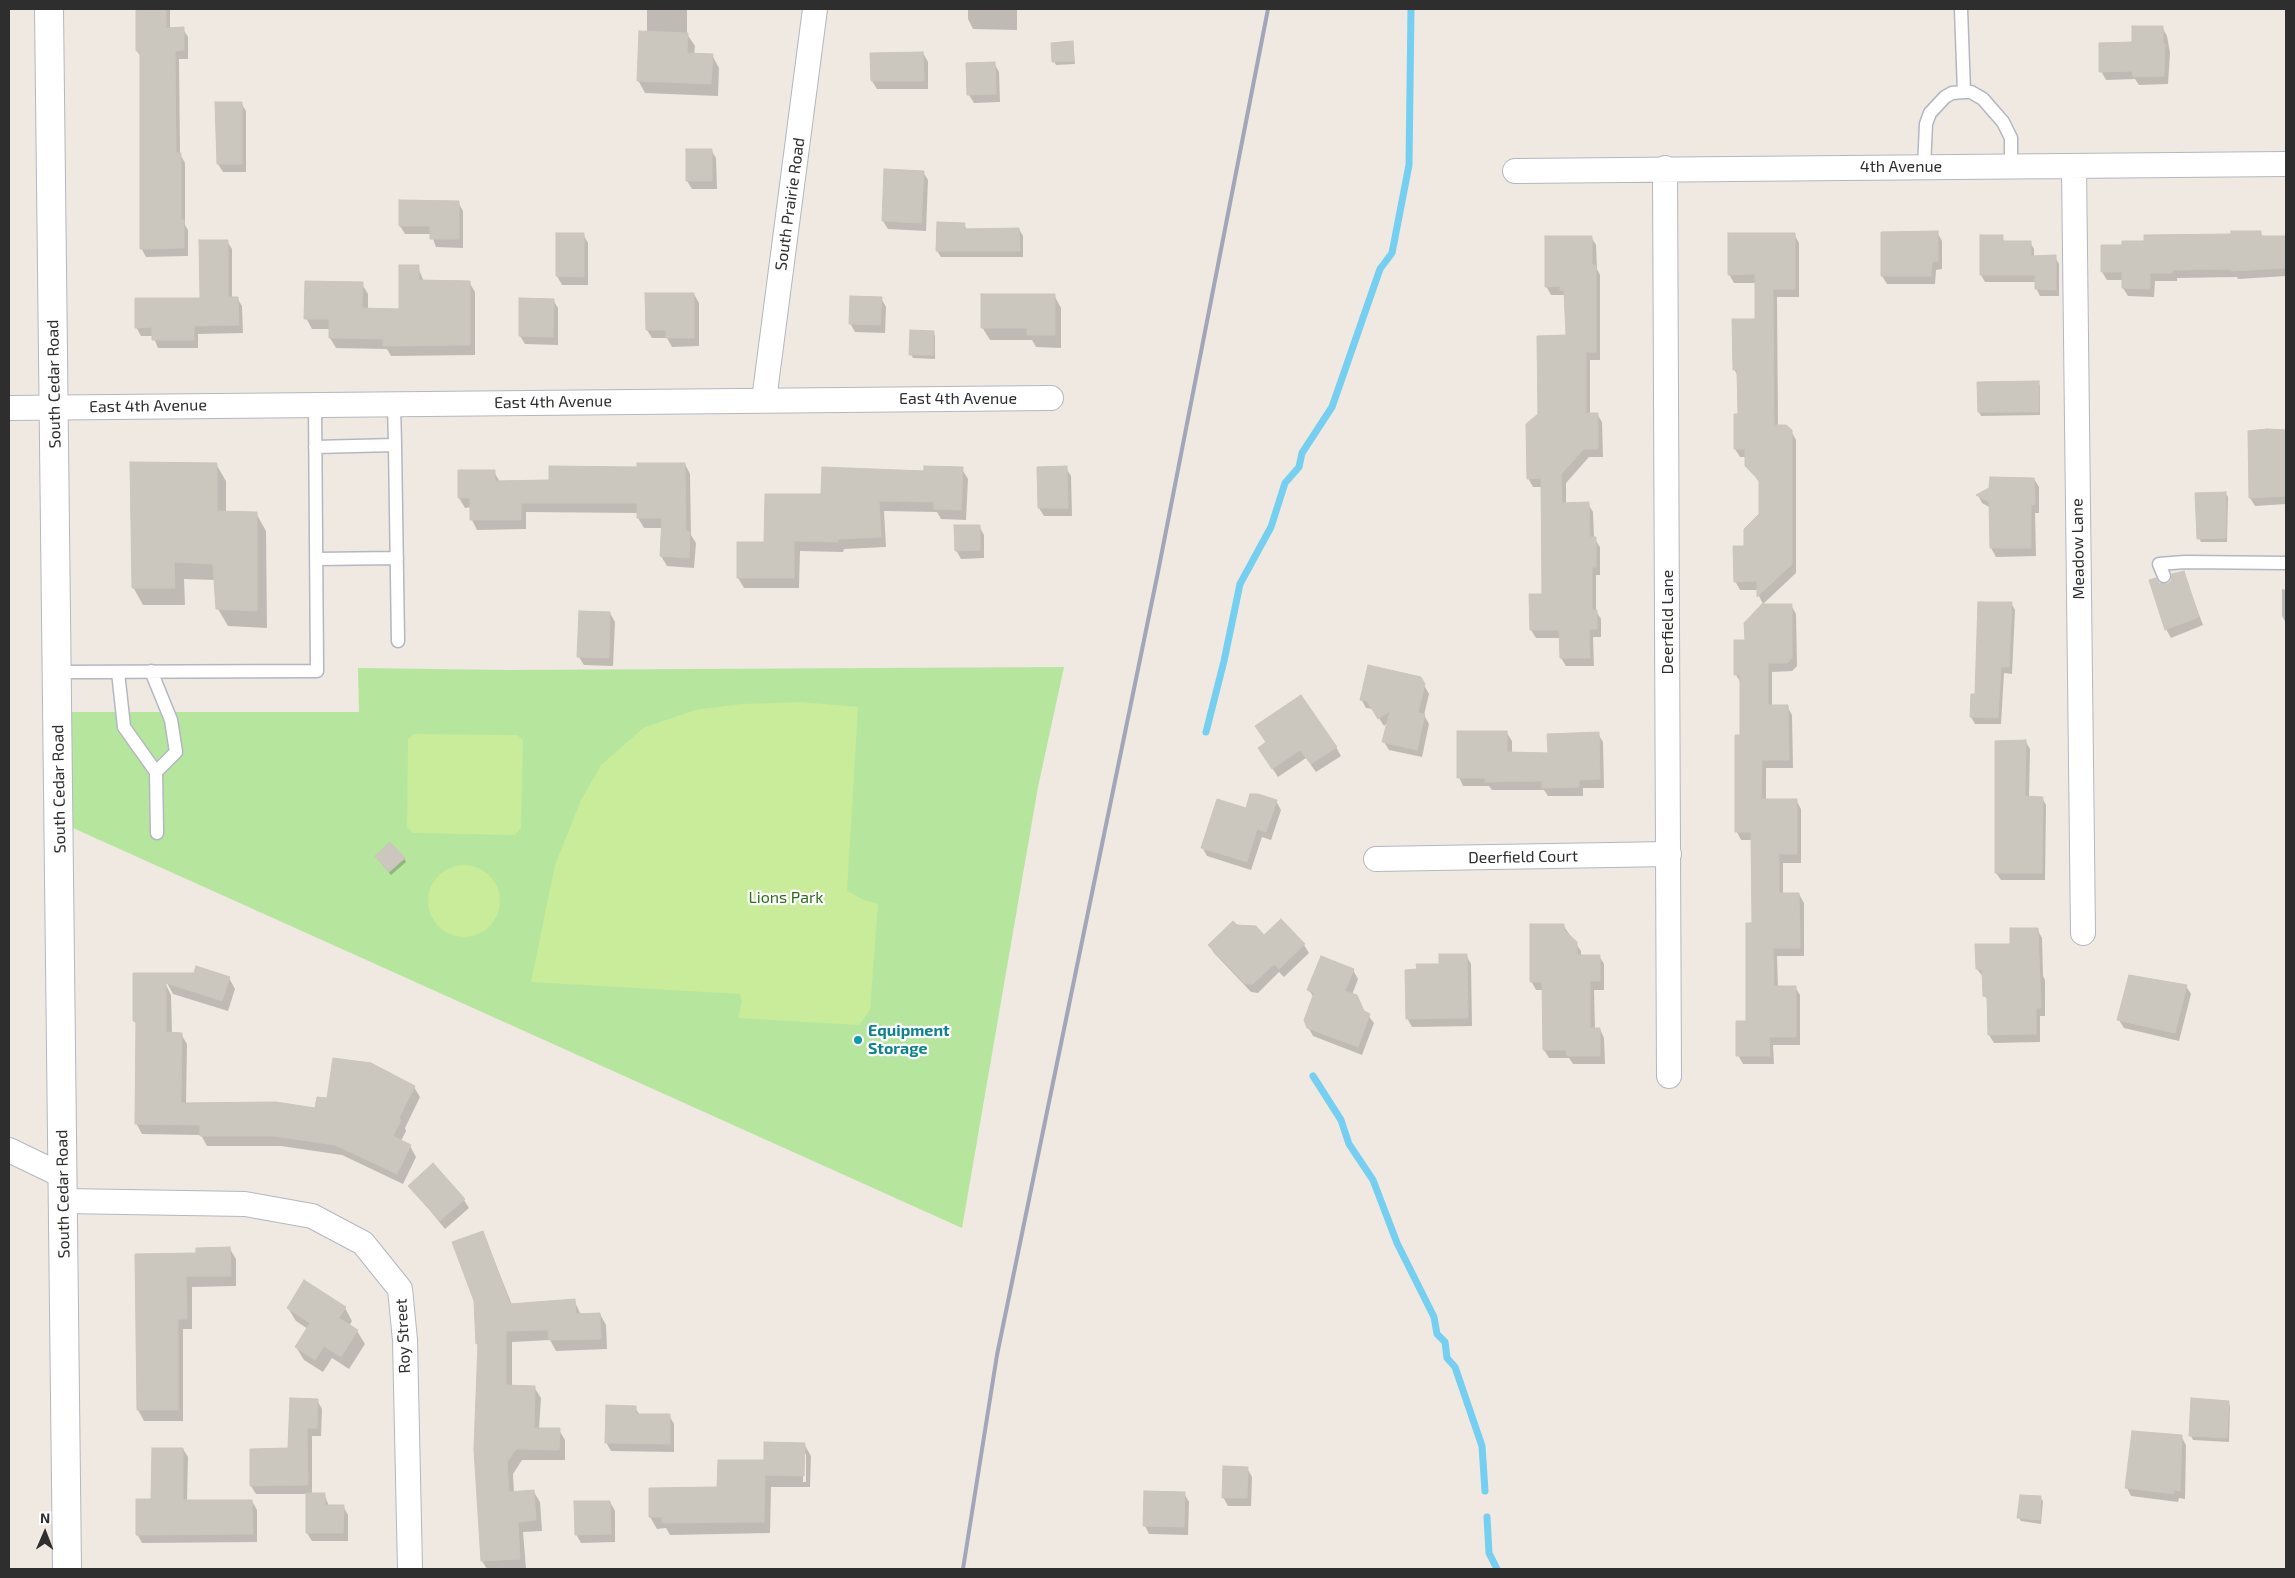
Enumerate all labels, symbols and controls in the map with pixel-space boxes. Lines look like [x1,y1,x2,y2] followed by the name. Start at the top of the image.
[771,136,809,272] street label: South Prairie Road
[1860,157,1942,177] street label: 4th Avenue
[43,320,65,448] street label: South Cedar Road
[899,389,1017,409] street label: East 4th Avenue
[494,391,612,413] street label: East 4th Avenue
[89,395,207,417] street label: East 4th Avenue
[2068,498,2088,600] street label: Meadow Lane
[1658,570,1678,674] street label: Deerfield Lane
[48,725,70,853] street label: South Cedar Road
[1468,846,1578,868] street label: Deerfield Court
[749,888,823,908] park label: Lions Park
[868,1021,950,1059] place label: Equipment Storage
[852,1034,864,1046] marker: Equipment Storage
[52,1130,74,1258] street label: South Cedar Road
[391,1298,415,1374] street label: Roy Street
[20,1508,70,1558] north arrow
[40,1509,50,1526] text: N

